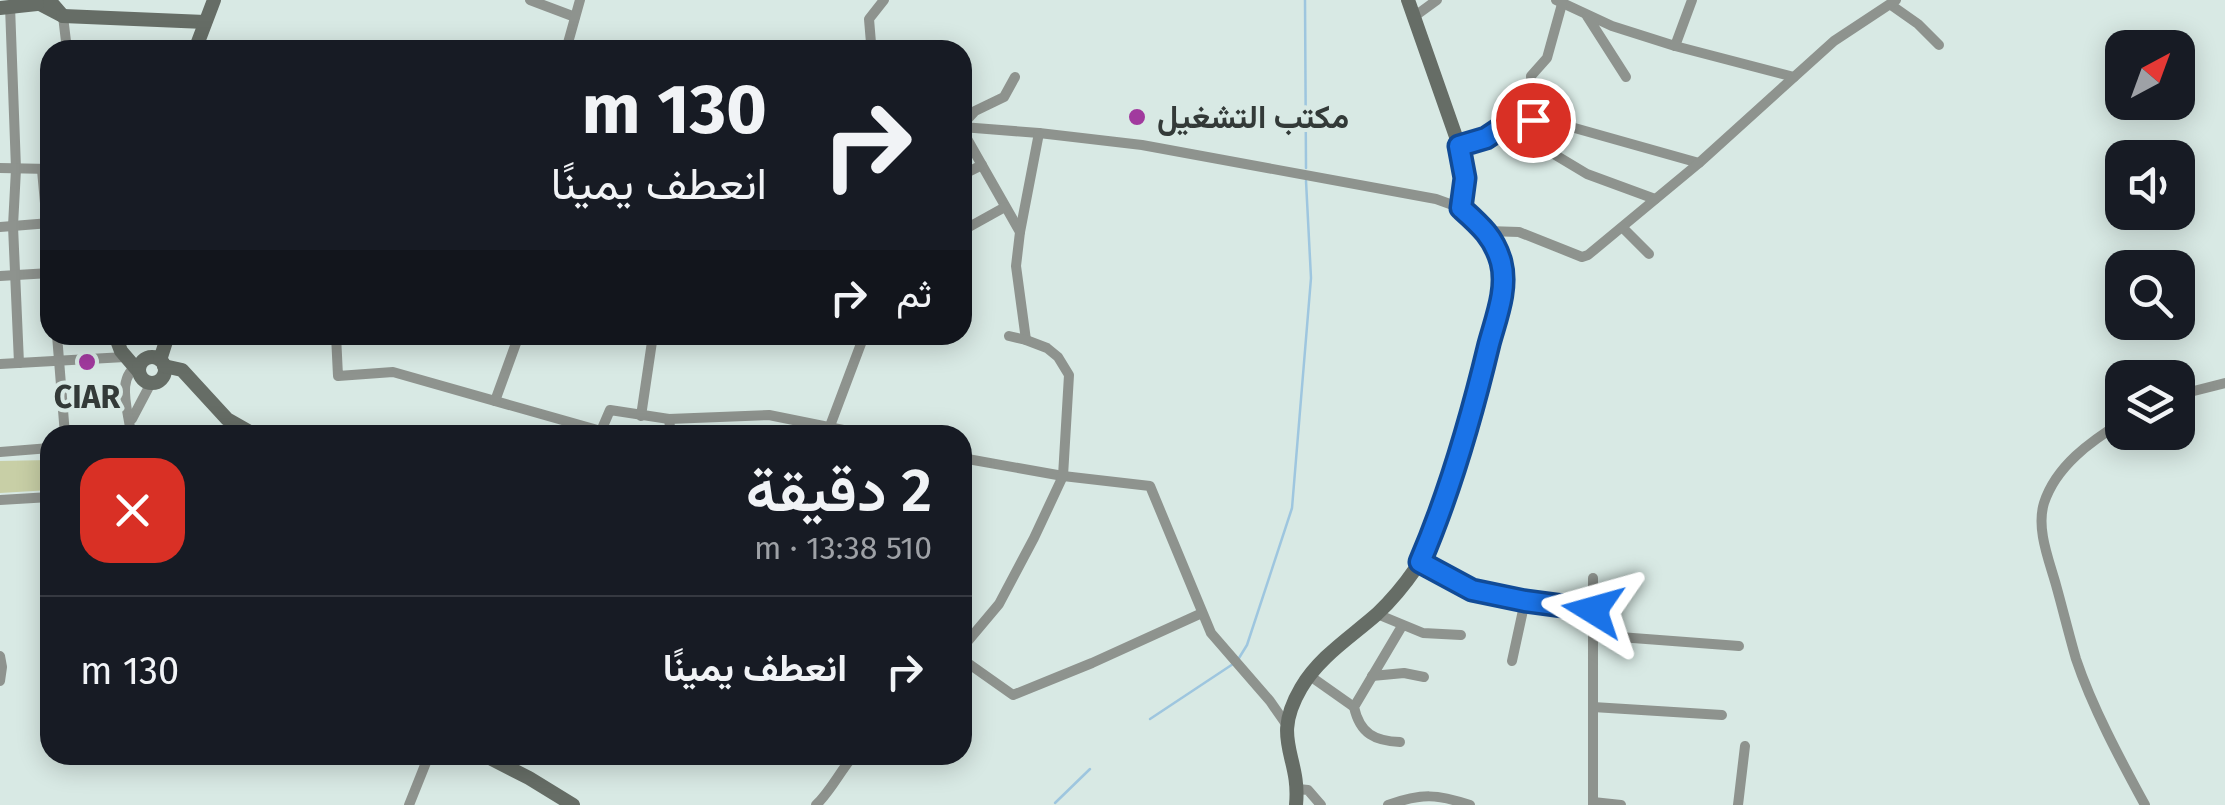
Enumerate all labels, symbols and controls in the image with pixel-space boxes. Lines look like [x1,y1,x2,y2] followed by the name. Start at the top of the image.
[2105,30,2195,120] north arrow
[2105,30,2195,450] map controls
[581,68,767,152] text: 130 m
[1491,78,1576,163] pin
[802,80,932,210] icon: right
[1506,93,1561,148] icon: arrive
[1157,98,1349,136] place label: مكتب التشغيل
[1126,106,1148,128] marker: مكتب التشغيل
[2105,140,2195,230] button: sound
[551,157,767,211] text: انعطف يمينًا
[2105,250,2195,340] button: search
[821,270,876,325] icon: right
[896,271,932,317] text: ثم
[76,351,98,373] marker: CIAR
[2105,360,2195,450] button: layers
[54,378,120,416] place label: CIAR
[746,455,932,527] text: 2 دقيقة
[80,458,185,563] button: close
[754,529,932,567] text: 510 m · 13:38
[1541,558,1645,662] position arrow
[877,644,932,699] icon: right
[663,645,847,691] text: انعطف يمينًا
[80,648,179,694] text: 130 m

